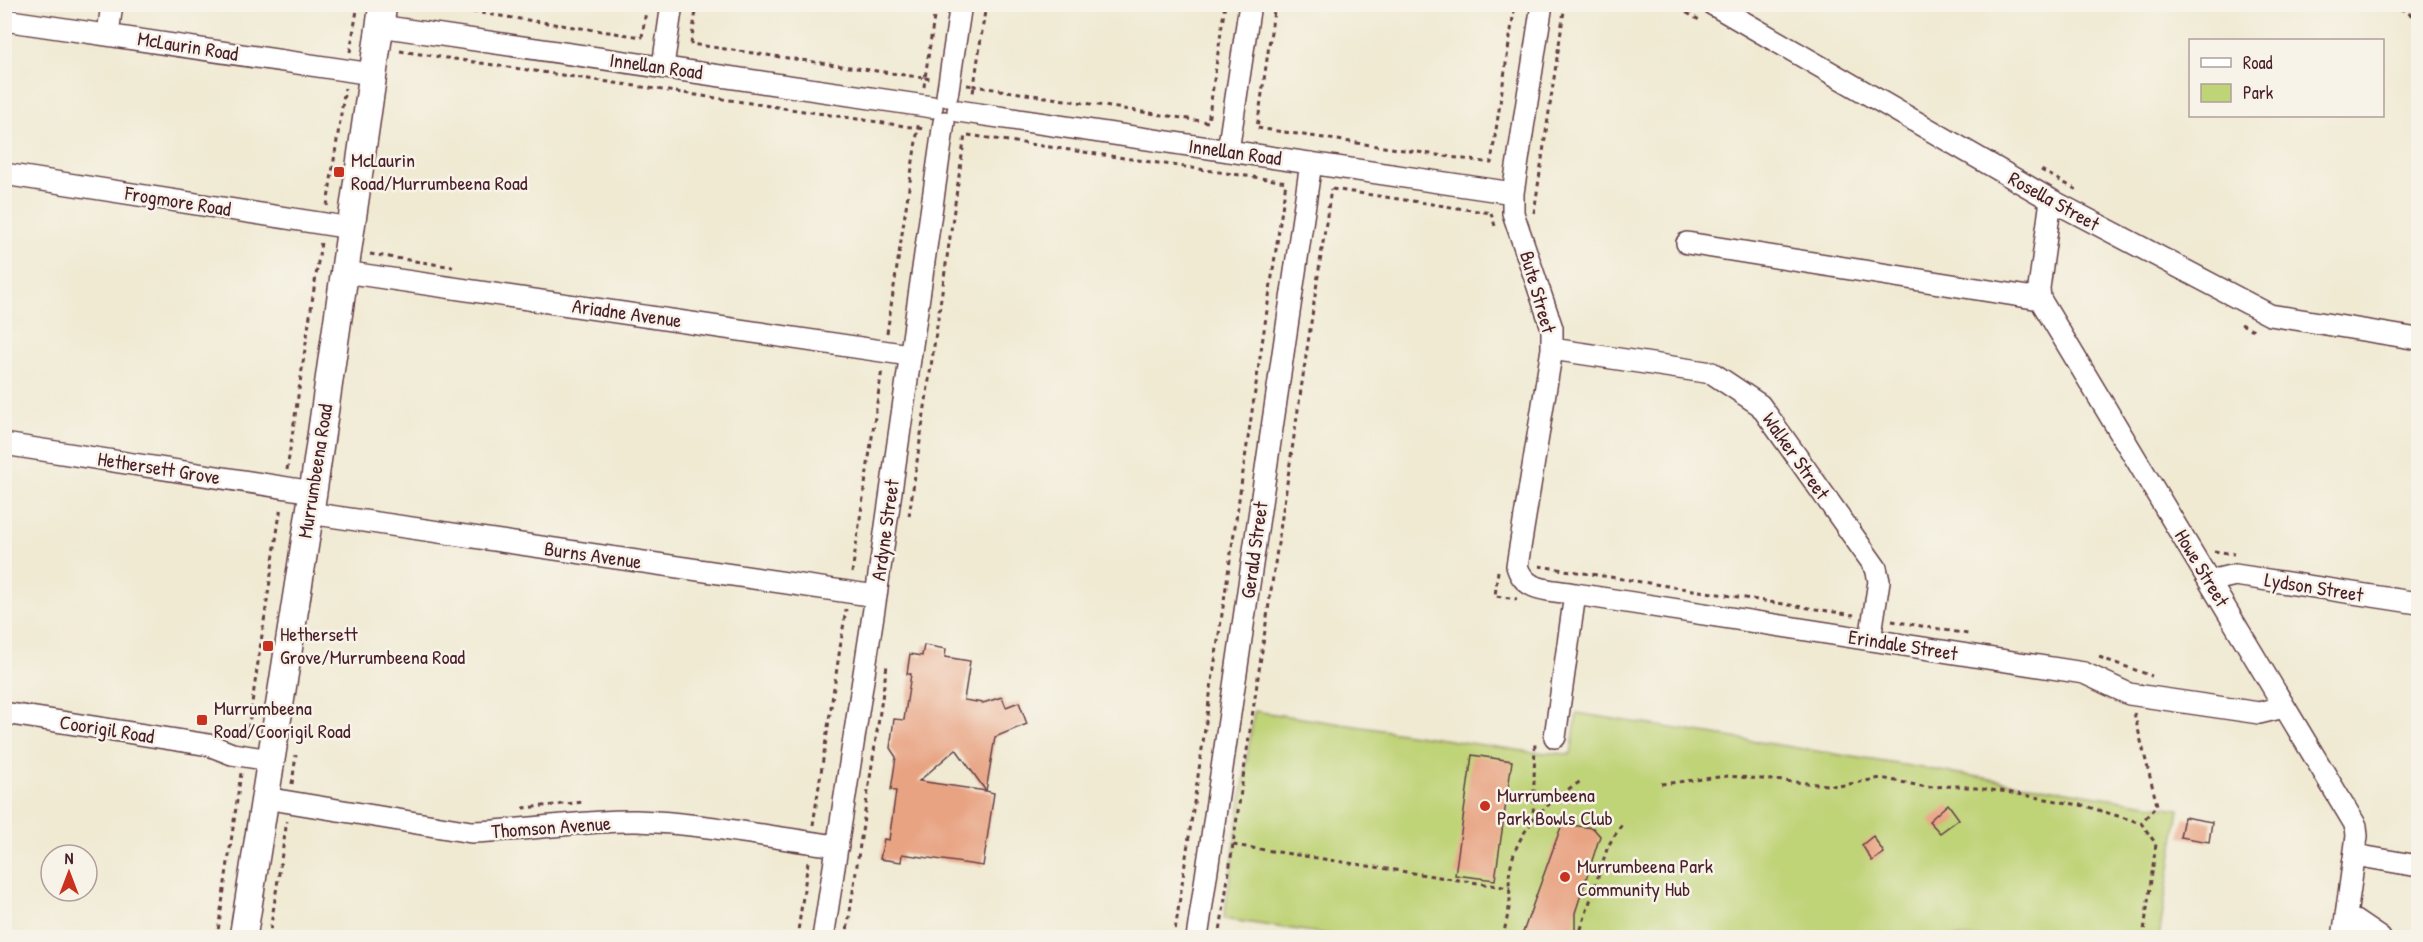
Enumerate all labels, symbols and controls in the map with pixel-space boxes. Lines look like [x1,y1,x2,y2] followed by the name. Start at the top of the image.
[136,24,241,67] street label: McLaurin Road
[2189,39,2384,117] legend
[608,46,704,85] street label: Innellan Road
[2243,50,2273,75] text: Road
[2243,80,2274,105] text: Park
[1187,132,1283,171] street label: Innellan Road
[351,146,528,196] place label: McLaurin Road/Murrumbeena Road
[2004,164,2106,237] street label: Rosella Street
[332,165,346,179] marker: McLaurin Road/Murrumbeena Road
[122,179,233,222] street label: Frogmore Road
[1514,248,1563,337] street label: Bute Street
[571,291,683,334] street label: Ariadne Avenue
[291,402,338,540] street label: Murrumbeena Road
[1756,407,1837,506] street label: Walker Street
[96,445,222,491] street label: Hethersett Grove
[864,477,905,582] street label: Ardyne Street
[1233,499,1274,600] street label: Gerald Street
[2169,524,2237,612] street label: Howe Street
[543,534,643,575] street label: Burns Avenue
[2263,565,2367,608] street label: Lydson Street
[280,620,465,670] place label: Hethersett Grove/Murrumbeena Road
[1847,623,1961,667] street label: Erindale Street
[261,639,275,653] marker: Hethersett Grove/Murrumbeena Road
[214,694,351,744] place label: Murrumbeena Road/Coorigil Road
[58,708,156,749] street label: Coorigil Road
[195,713,209,727] marker: Murrumbeena Road/Coorigil Road
[1497,781,1613,831] place label: Murrumbeena Park Bowls Club
[1478,799,1492,813] marker: Murrumbeena Park Bowls Club
[490,809,612,844] street label: Thomson Avenue
[39,843,99,903] north arrow
[65,847,74,869] text: N
[1577,852,1713,902] place label: Murrumbeena Park Community Hub
[1558,870,1572,884] marker: Murrumbeena Park Community Hub

